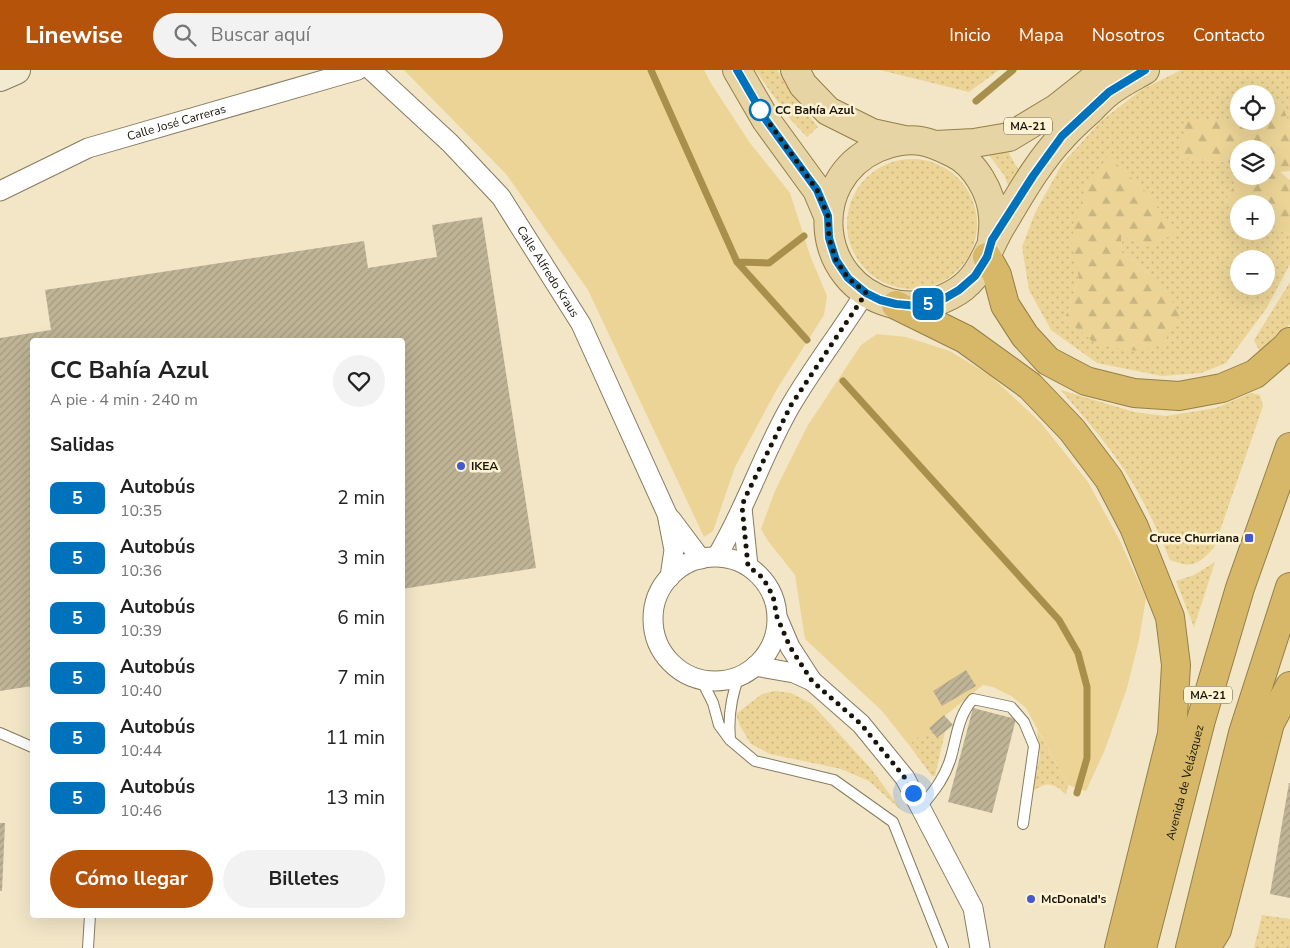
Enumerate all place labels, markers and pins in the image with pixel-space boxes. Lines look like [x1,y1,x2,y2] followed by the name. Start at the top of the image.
[749,99,771,121] marker: CC Bahía Azul
[775,102,855,118] place label: CC Bahía Azul
[471,458,498,474] place label: IKEA
[455,460,467,472] marker: IKEA
[1149,530,1239,546] place label: Cruce Churriana
[1243,532,1255,544] marker: Cruce Churriana
[1041,891,1107,907] place label: McDonald's
[1025,893,1037,905] marker: McDonald's

